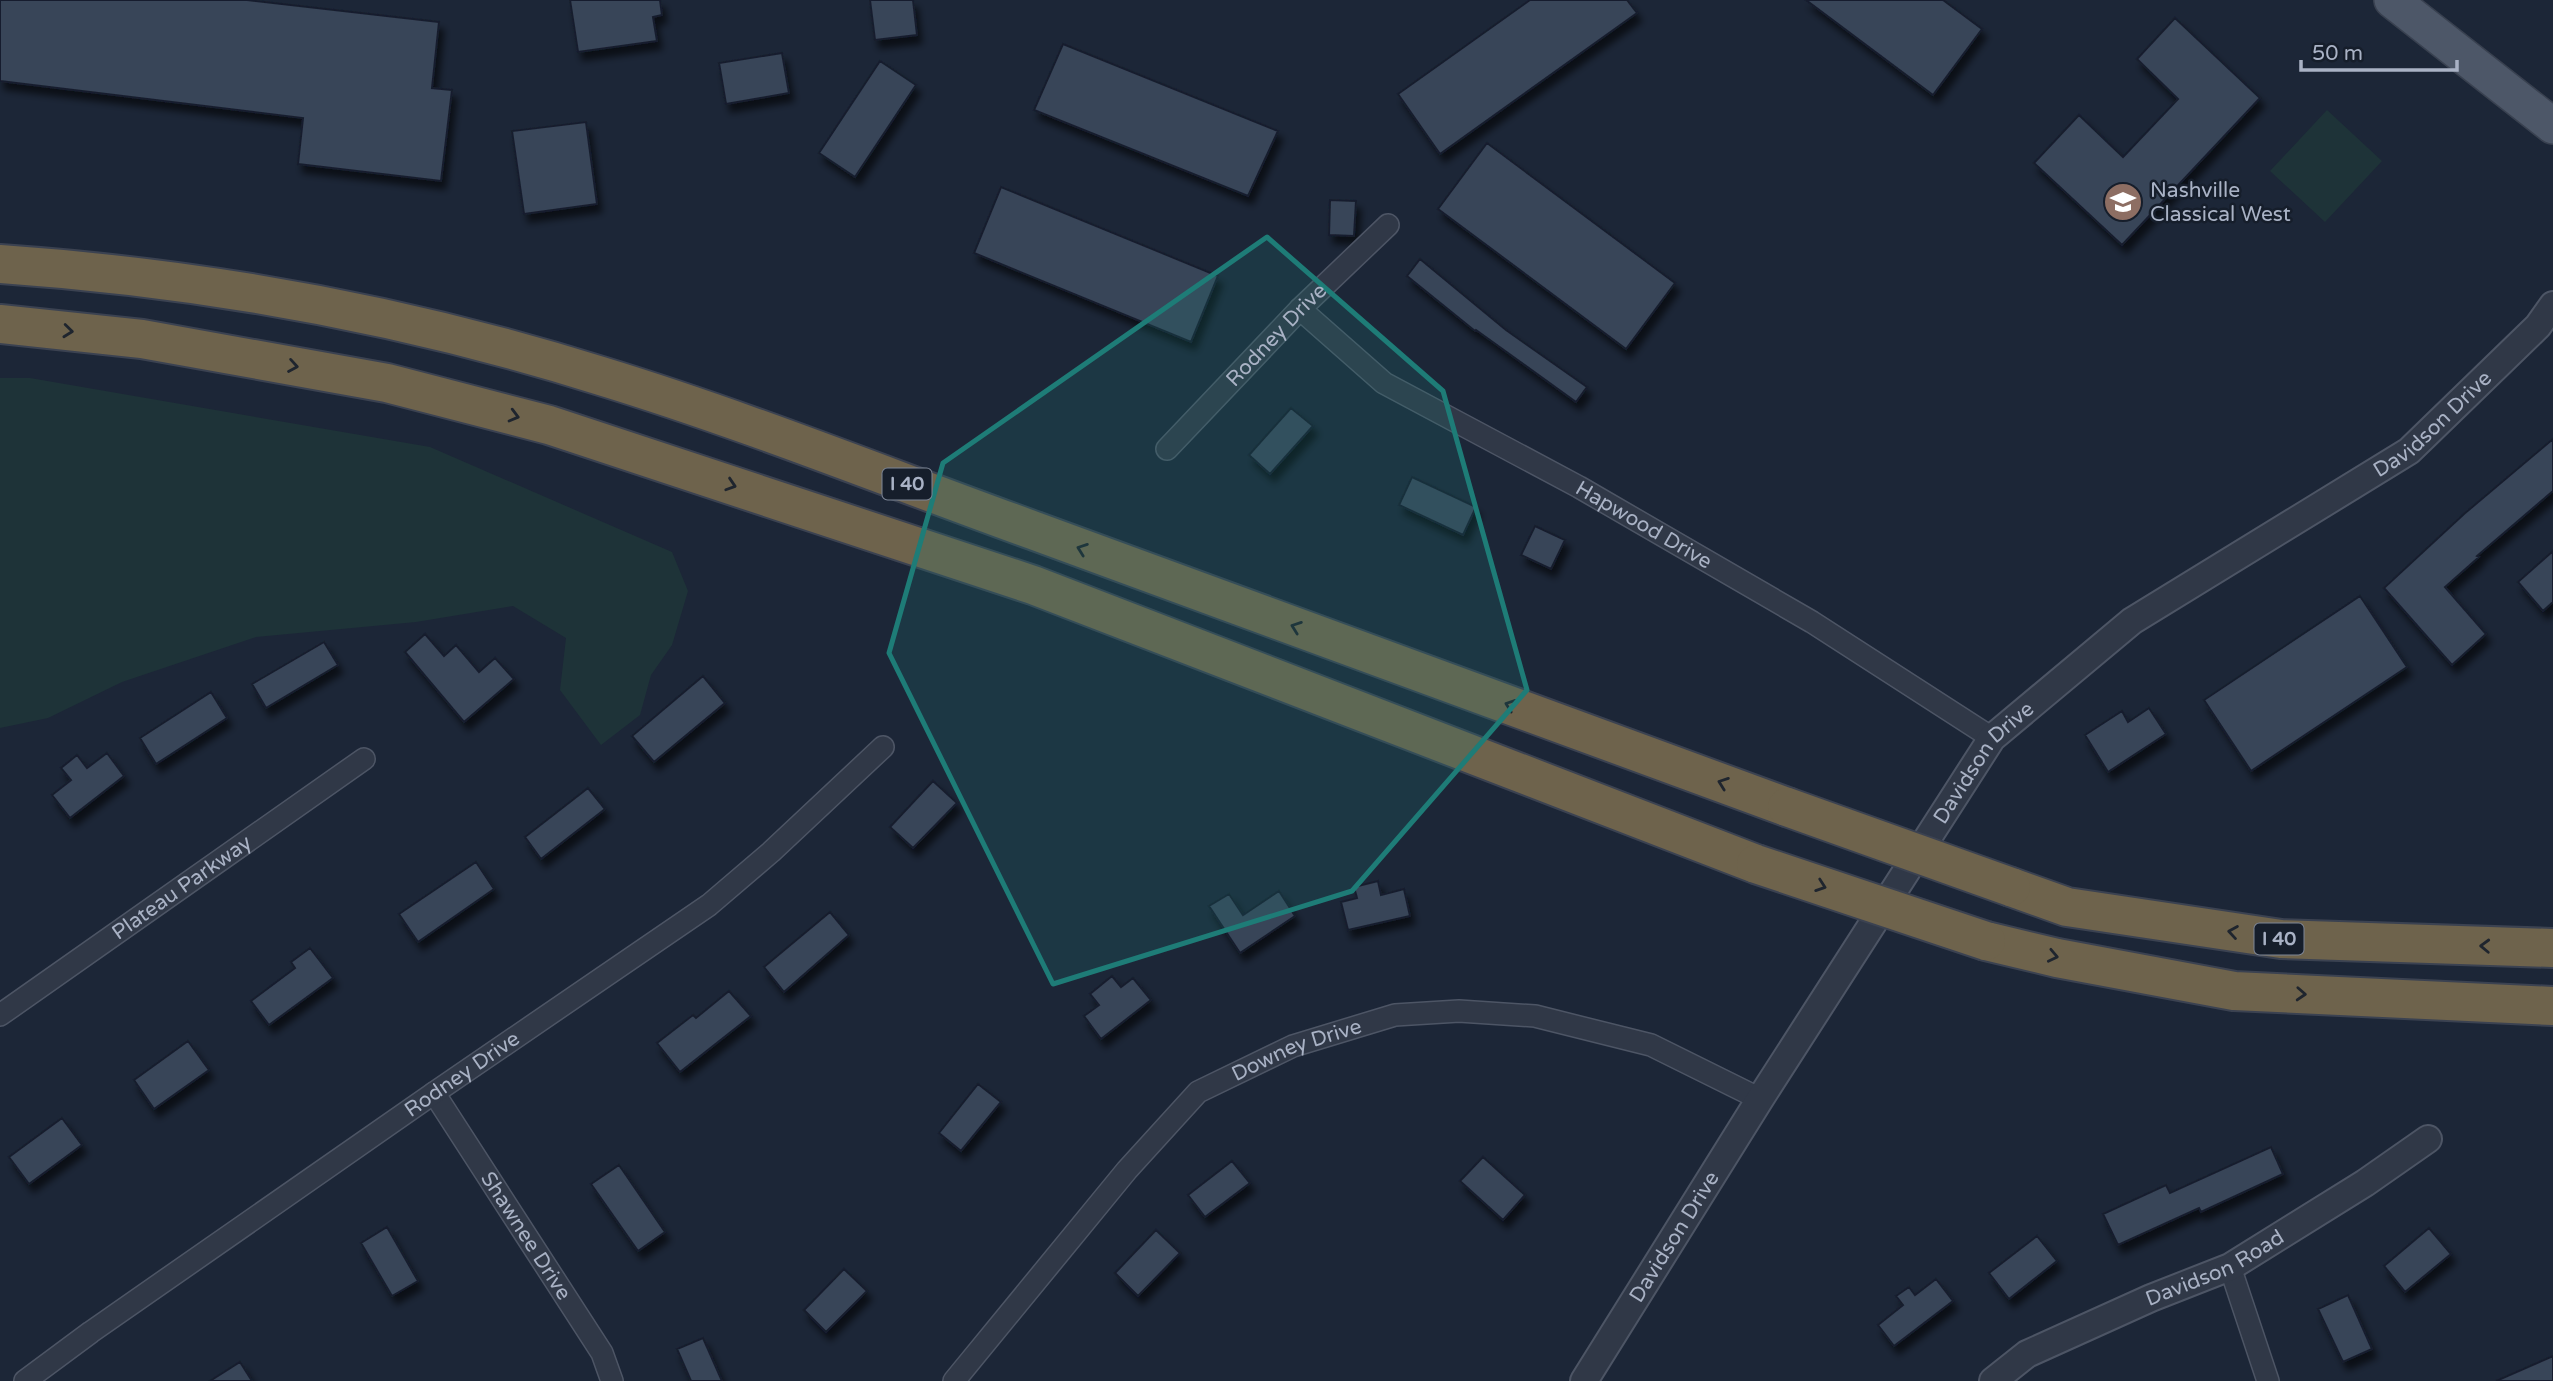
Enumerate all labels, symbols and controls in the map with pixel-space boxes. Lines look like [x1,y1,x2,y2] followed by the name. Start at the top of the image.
[2301,28,2457,72] scale bar
[2312,41,2363,66] text: 50 m
[2150,178,2291,227] place label: Nashville Classical West
[2102,181,2144,223] school or university icon: Nashville Classical West
[1221,278,1332,392] street label: Rodney Drive
[62,323,74,338] one-way arrow
[287,357,299,372] one-way arrow
[2368,365,2497,483] street label: Davidson Drive
[508,408,520,422] one-way arrow
[883,468,932,499] road number: I 40
[1571,475,1717,574] street label: Hapwood Drive
[724,477,737,491] one-way arrow
[1077,543,1089,557] one-way arrow
[1290,621,1302,635] one-way arrow
[1928,696,2039,828] street label: Davidson Drive
[1504,699,1516,713] one-way arrow
[1718,778,1730,792] one-way arrow
[107,830,256,945] street label: Plateau Parkway
[1814,877,1826,892] one-way arrow
[2254,923,2304,954] road number: I 40
[2228,925,2239,940] one-way arrow
[2479,938,2490,953] one-way arrow
[2047,948,2059,963] one-way arrow
[2296,987,2307,1002] one-way arrow
[1227,1013,1365,1086] street label: Downey Drive
[400,1026,524,1122] street label: Rodney Drive
[476,1167,577,1305] street label: Shawnee Drive
[1624,1167,1724,1307] street label: Davidson Drive
[2142,1224,2288,1311] street label: Davidson Road

